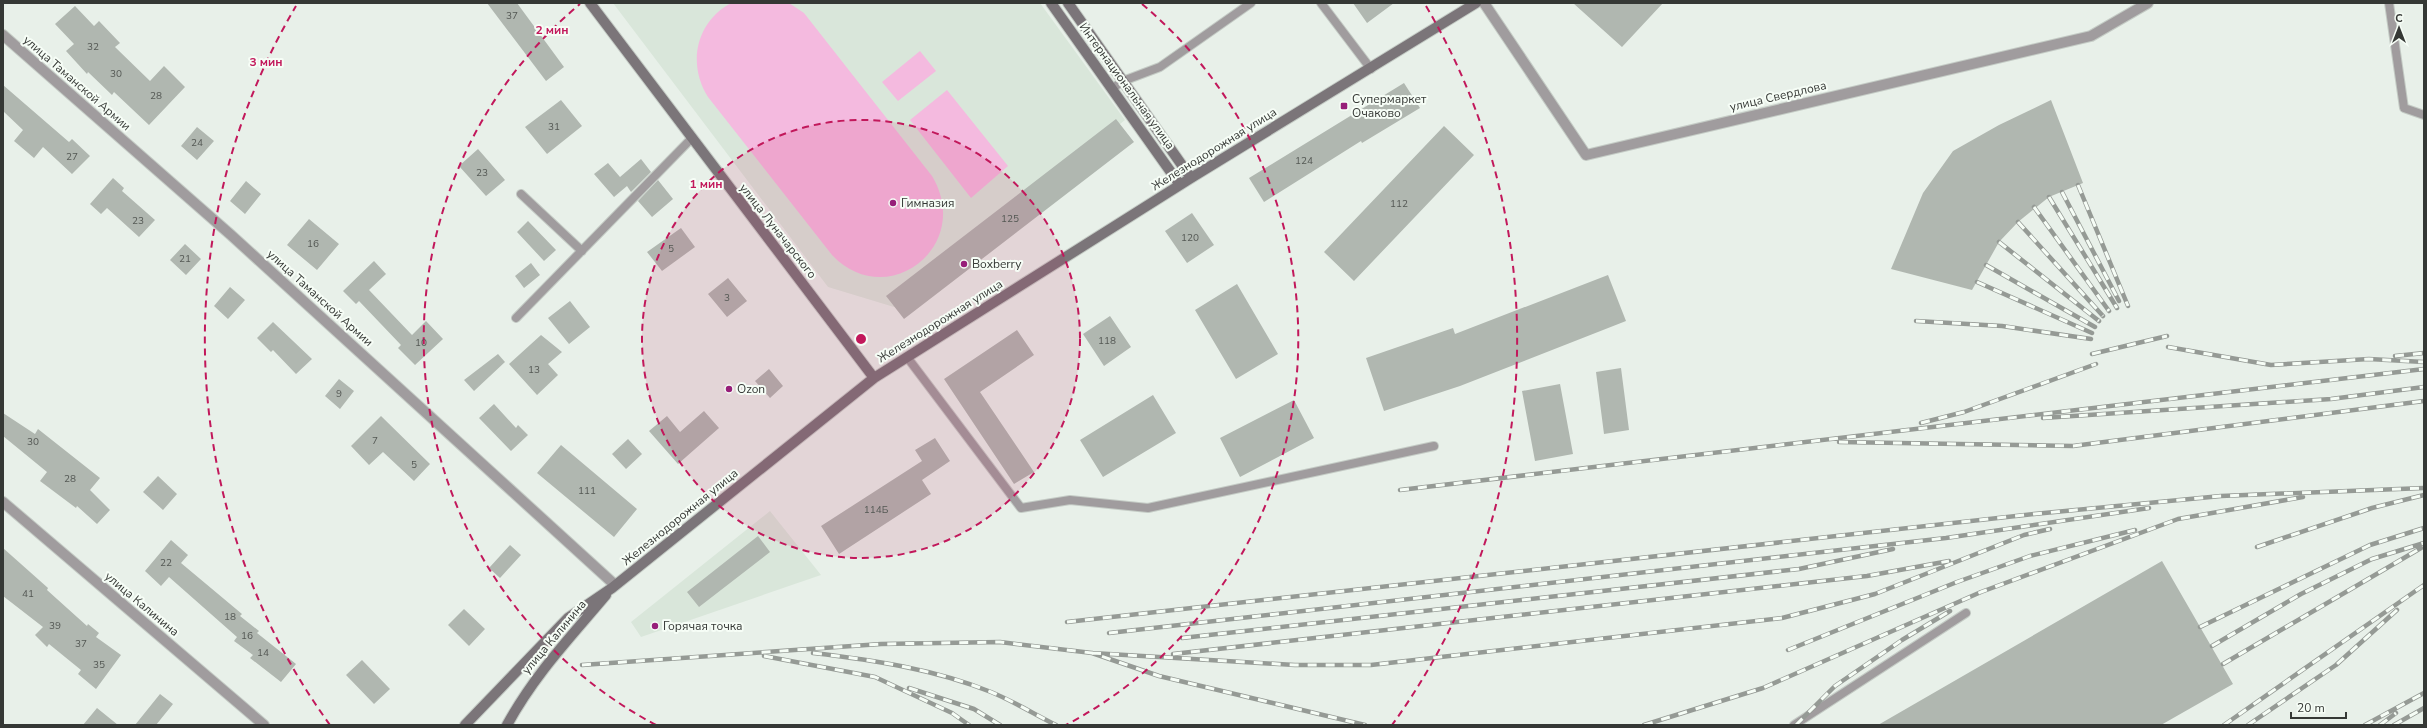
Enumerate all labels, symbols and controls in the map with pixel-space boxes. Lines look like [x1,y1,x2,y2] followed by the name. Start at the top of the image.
[2379,8,2419,48] north arrow
[506,9,518,23] house number: 37
[2395,11,2403,26] text: С
[1076,20,1178,152] street label: Интернациональная улица
[535,22,569,38] text: 2 мин
[20,32,134,134] street label: улица Таманской Армии
[87,40,99,54] house number: 32
[249,54,283,70] text: 3 мин
[110,67,122,81] house number: 30
[1728,77,1828,115] street label: улица Свердлова
[150,89,162,103] house number: 28
[1352,91,1427,121] place label: Супермаркет Очаково
[1339,101,1349,111] marker: Супермаркет Очаково
[1148,104,1280,194] street label: Железнодорожная улица
[548,120,560,134] house number: 31
[191,136,203,150] house number: 24
[66,150,78,164] house number: 27
[1295,154,1313,168] house number: 124
[476,166,488,180] house number: 23
[689,176,723,192] text: 1 мин
[736,180,820,282] street label: улица Луначарского
[901,195,954,211] place label: Гимназия
[1390,197,1408,211] house number: 112
[888,198,898,208] marker: Гимназия
[1001,212,1019,226] house number: 125
[132,214,144,228] house number: 23
[1181,231,1199,245] house number: 120
[307,237,319,251] house number: 16
[668,242,674,256] house number: 5
[264,246,376,350] street label: улица Таманской Армии
[179,252,191,266] house number: 21
[972,256,1022,272] place label: Boxberry
[959,259,969,269] marker: Boxberry
[874,276,1006,366] street label: Железнодорожная улица
[724,291,730,305] house number: 3
[854,332,868,346] centre of rings
[1098,334,1116,348] house number: 118
[415,336,427,350] house number: 10
[528,363,540,377] house number: 13
[737,381,765,397] place label: Ozon
[724,384,734,394] marker: Ozon
[336,387,342,401] house number: 9
[372,434,378,448] house number: 7
[27,435,39,449] house number: 30
[411,458,417,472] house number: 5
[619,465,741,569] street label: Железнодорожная улица
[64,472,76,486] house number: 28
[578,484,596,498] house number: 111
[864,503,889,517] house number: 114Б
[160,556,172,570] house number: 22
[102,568,182,640] street label: улица Калинина
[22,587,34,601] house number: 41
[518,597,590,677] street label: улица Калинина
[224,610,236,624] house number: 18
[663,618,743,634] place label: Горячая точка
[49,619,61,633] house number: 39
[650,621,660,631] marker: Горячая точка
[241,629,253,643] house number: 16
[75,637,87,651] house number: 37
[257,646,269,660] house number: 14
[93,658,105,672] house number: 35
[2291,694,2346,720] scale bar
[2297,700,2325,716] text: 20 m

